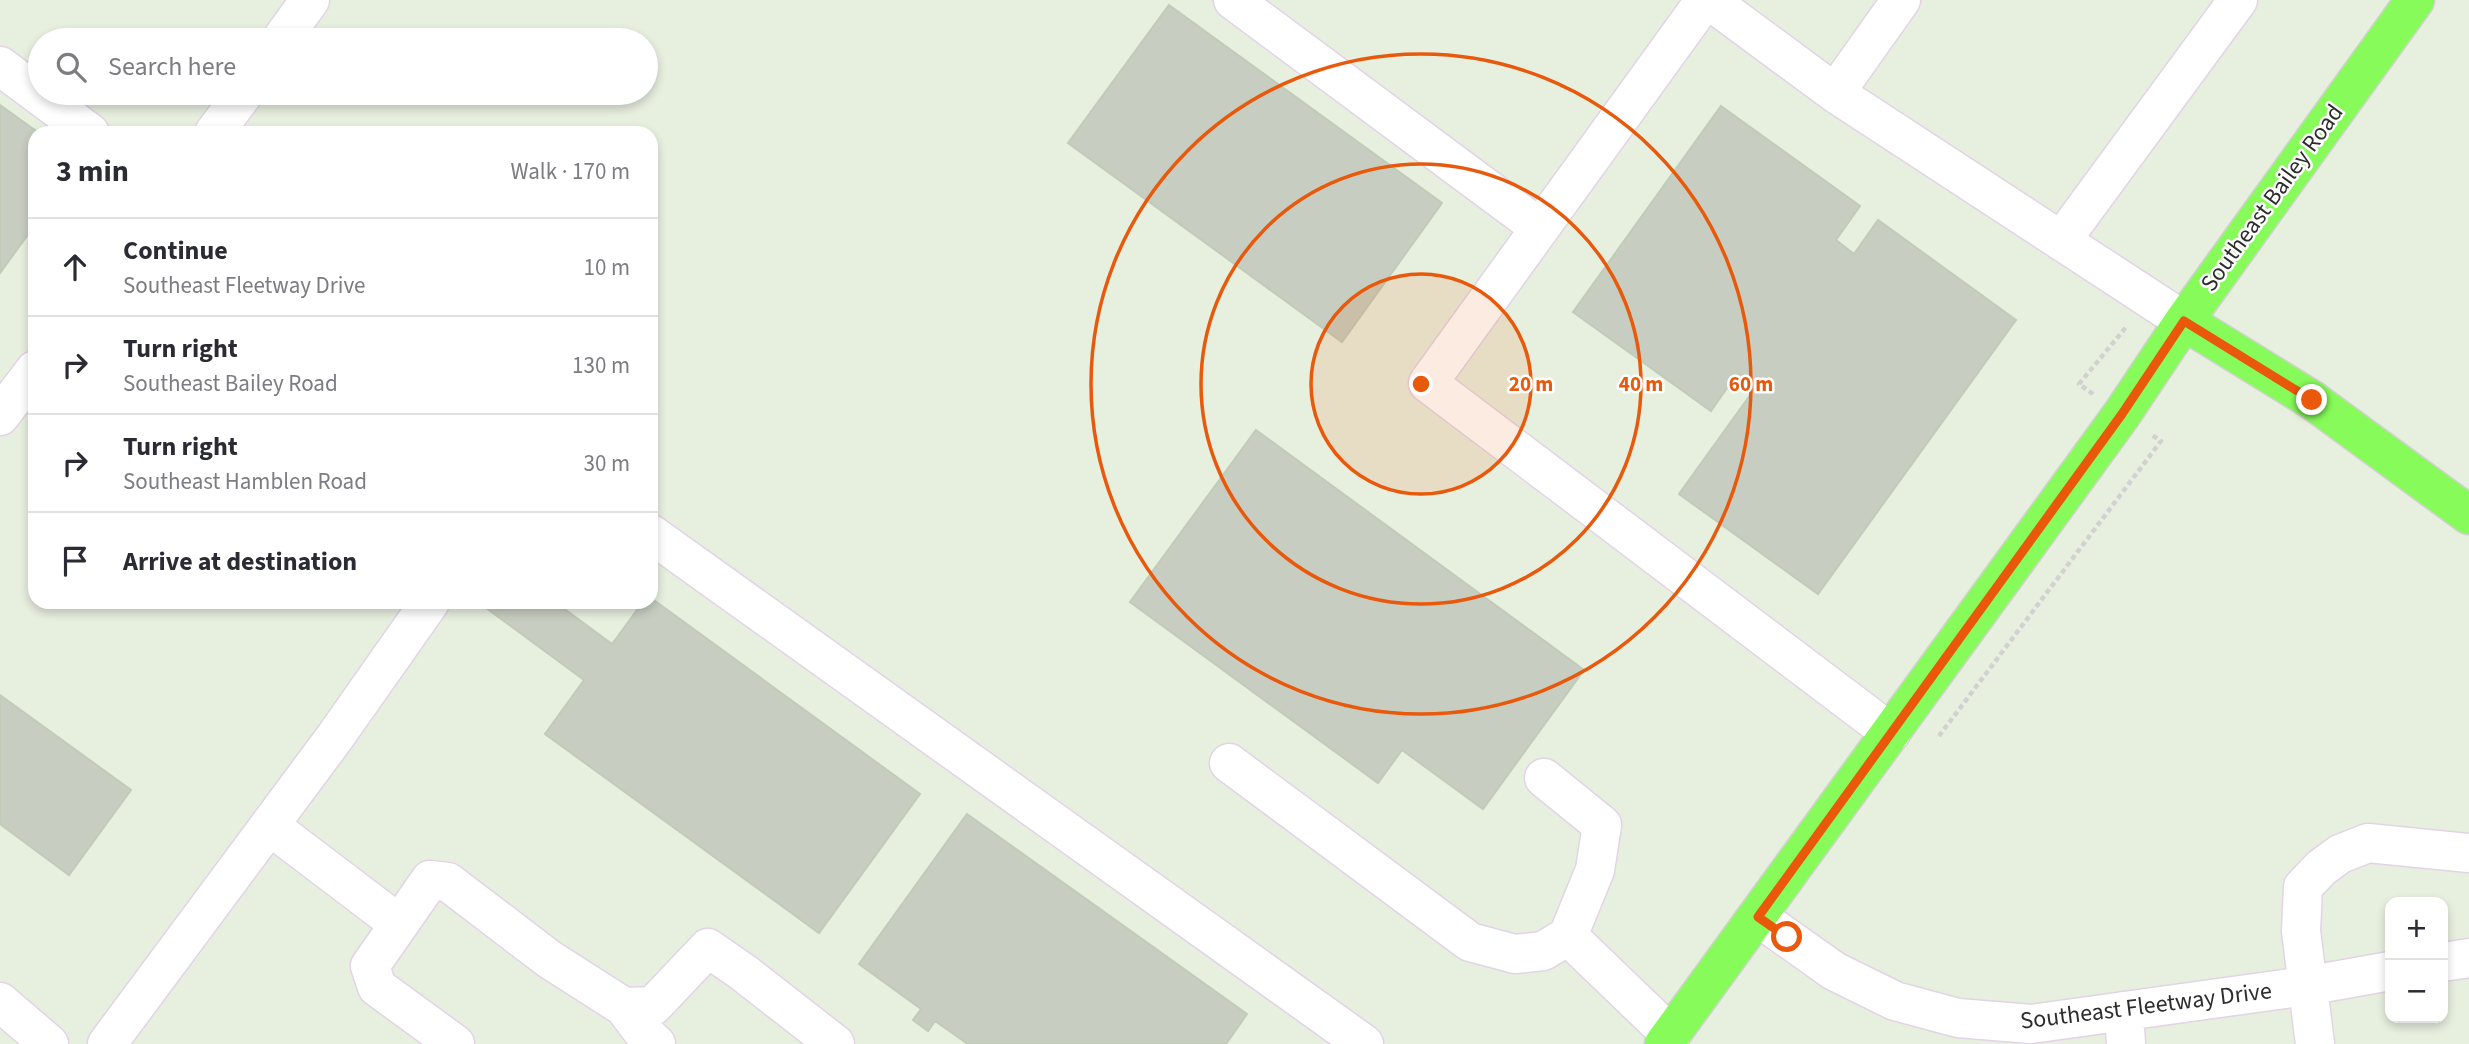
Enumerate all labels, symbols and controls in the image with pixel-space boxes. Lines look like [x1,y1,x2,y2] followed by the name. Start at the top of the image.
[28,28,658,105] search box
[52,48,90,86] icon: search
[108,48,236,85] text: Search here
[2192,97,2352,299] street label: Southeast Bailey Road
[56,150,129,193] text: 3 min
[511,155,630,188] text: Walk · 170 m
[123,232,228,269] text: Continue
[56,248,94,286] icon: ahead
[583,251,630,284] text: 10 m
[123,269,365,302] text: Southeast Fleetway Drive
[123,330,238,367] text: Turn right
[56,346,94,384] icon: right
[572,349,630,382] text: 130 m
[123,367,338,400] text: Southeast Bailey Road
[1509,369,1553,399] text: 20 m
[1619,369,1663,399] text: 40 m
[1729,369,1773,399] text: 60 m
[1409,372,1433,396] centre of rings
[2296,384,2327,415] route end
[123,428,238,465] text: Turn right
[56,444,94,482] icon: right
[583,447,630,480] text: 30 m
[123,465,367,498] text: Southeast Hamblen Road
[56,542,94,580] icon: arrive
[123,543,357,580] text: Arrive at destination
[2385,897,2448,1023] map controls
[2385,897,2448,960] button: +
[1771,921,1802,952] route start
[2385,960,2448,1023] button: −
[2018,973,2274,1039] street label: Southeast Fleetway Drive

